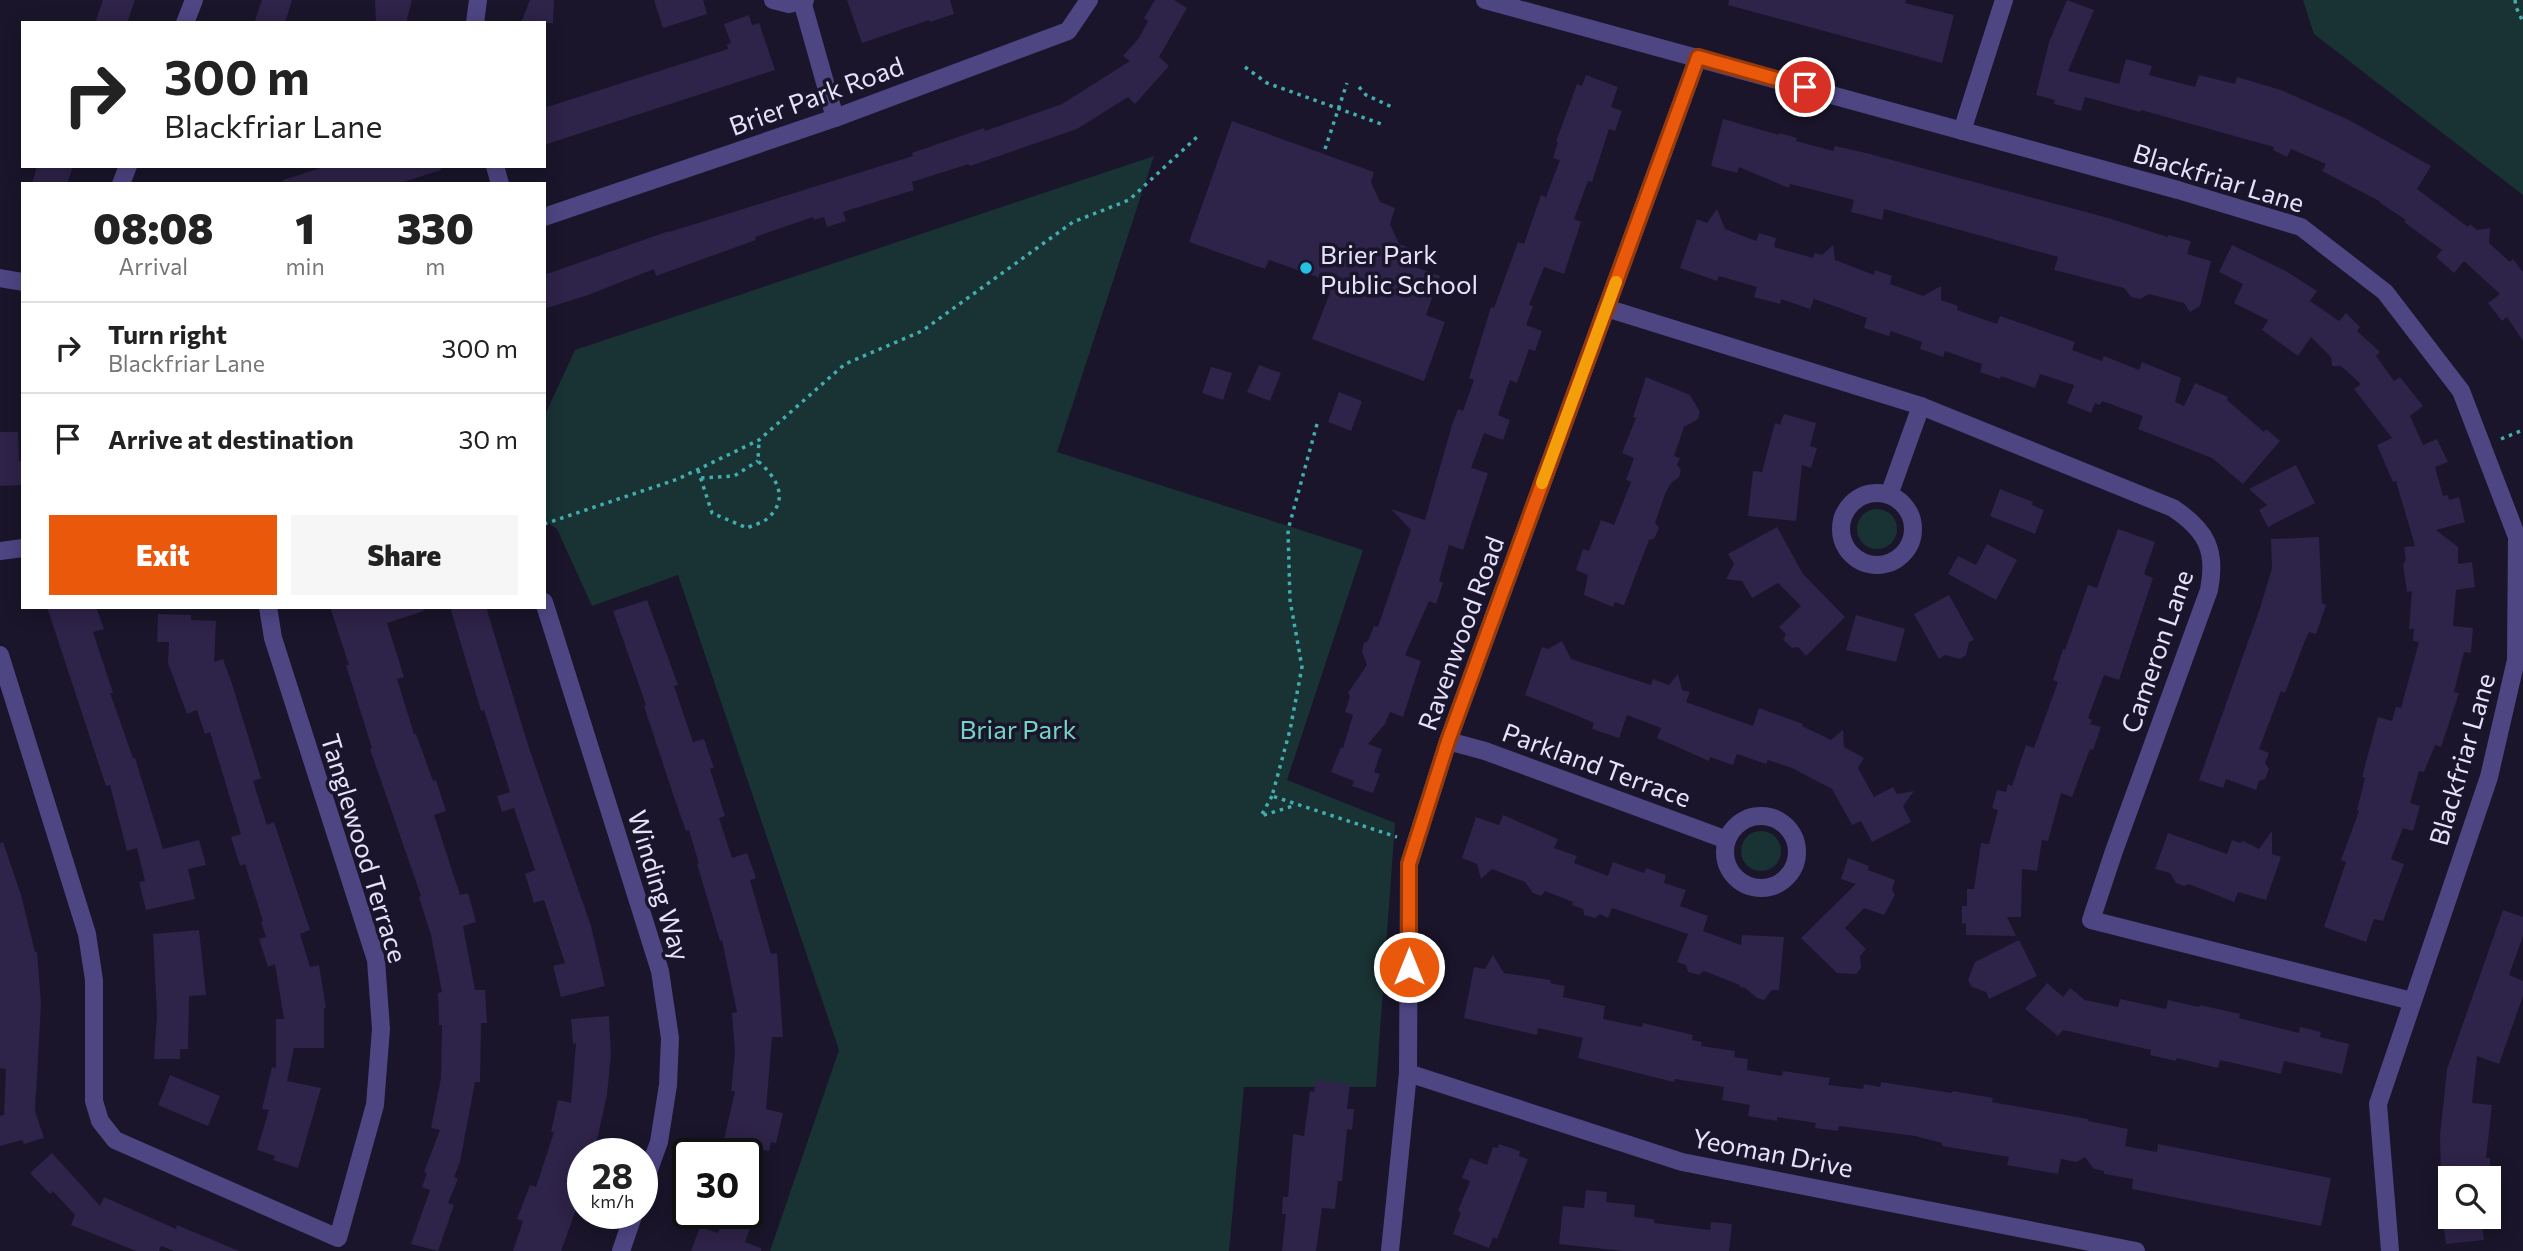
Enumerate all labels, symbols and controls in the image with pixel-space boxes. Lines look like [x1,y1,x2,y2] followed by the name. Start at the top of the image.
[164,45,310,105] text: 300 m
[49,49,140,140] icon: right
[725,49,907,141] street label: Brier Park Road
[1775,57,1835,117] pin
[1786,68,1824,106] icon: arrive
[164,105,382,145] text: Blackfriar Lane
[2130,136,2308,218] street label: Blackfriar Lane
[93,201,214,253] text: 08:08
[295,201,315,253] text: 1
[397,201,474,253] text: 330
[1320,238,1478,299] place label: Brier Park Public School
[118,252,188,280] text: Arrival
[286,252,325,280] text: min
[425,252,445,280] text: m
[1298,260,1314,276] marker: Brier Park Public School
[108,318,227,349] text: Turn right
[49,329,87,367] icon: right
[442,332,518,363] text: 300 m
[108,349,265,377] text: Blackfriar Lane
[49,420,87,458] icon: arrive
[108,423,354,454] text: Arrive at destination
[459,423,518,454] text: 30 m
[49,515,277,595] button: Exit
[291,515,518,595] button: Share
[1411,532,1509,734] street label: Ravenwood Road
[2114,565,2198,737] street label: Cameron Lane
[2422,669,2500,849] street label: Blackfriar Lane
[959,713,1077,744] park label: Briar Park
[1498,715,1696,813] street label: Parkland Terrace
[315,730,415,966] street label: Tanglewood Terrace
[622,806,698,964] street label: Winding Way
[1372,930,1446,1004] position arrow
[1690,1121,1856,1183] street label: Yeoman Drive
[672,1138,763,1229] speed limit sign: 30
[592,1153,633,1196] text: 28
[2438,1166,2501,1229] map controls
[2438,1166,2501,1229] button: search
[591,1190,634,1212] text: km/h

